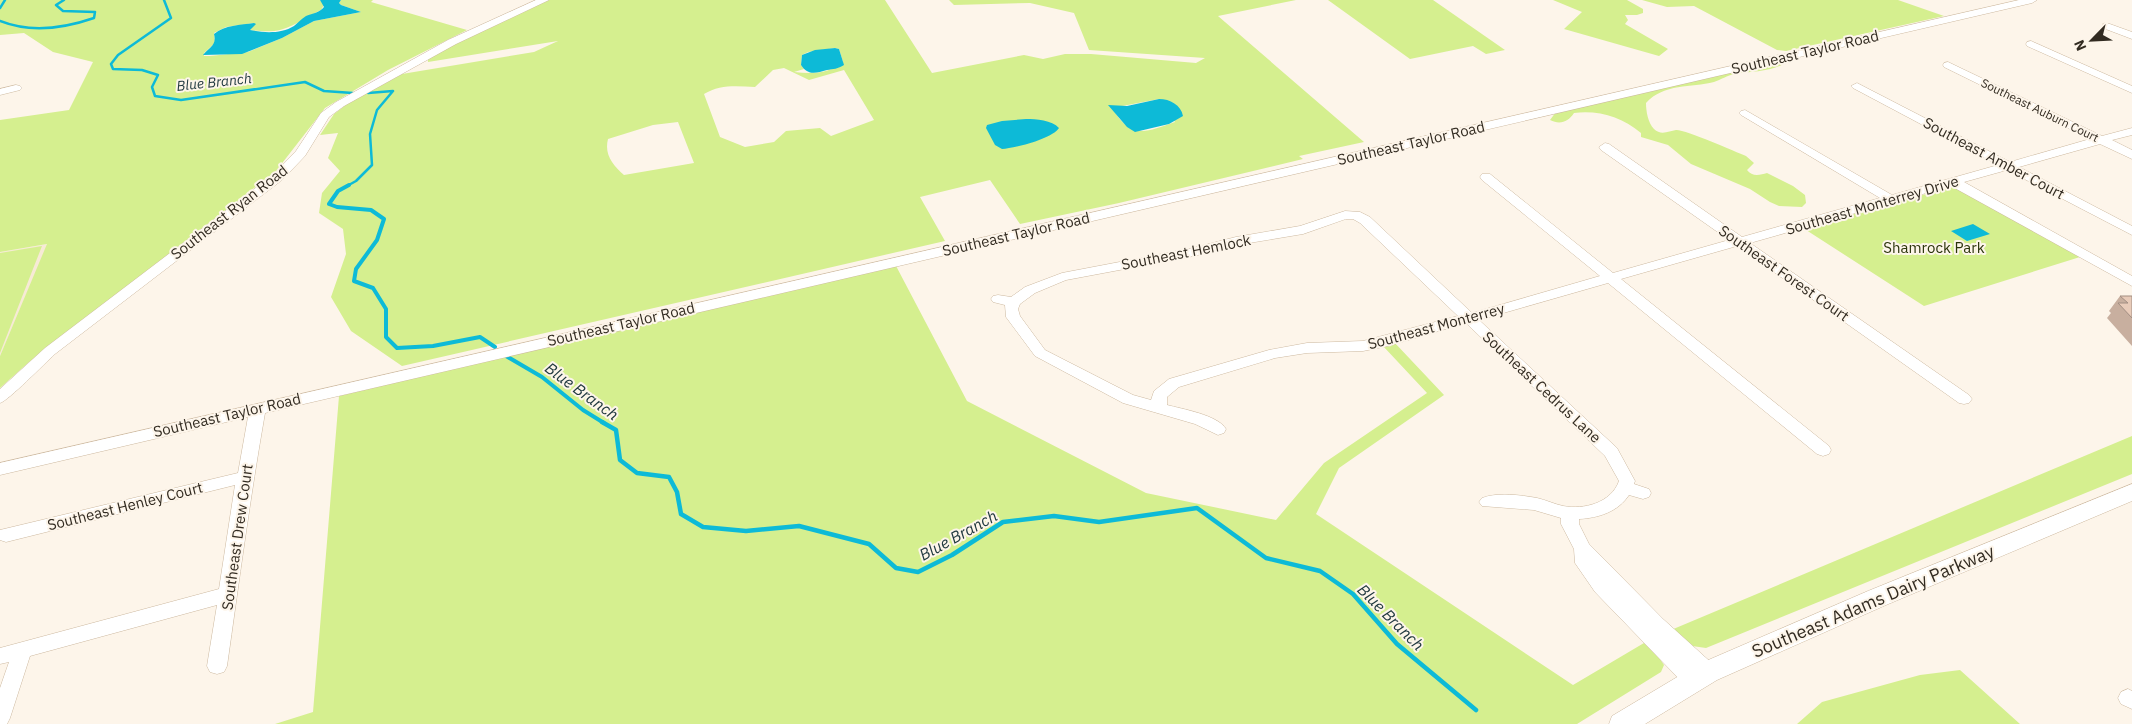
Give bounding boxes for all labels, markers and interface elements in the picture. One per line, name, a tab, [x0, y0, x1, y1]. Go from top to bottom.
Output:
north arrow	[2067, 15, 2117, 65]
street label: Southeast Taylor Road	[1729, 26, 1881, 78]
text: N	[2070, 37, 2090, 54]
water label: Blue Branch	[176, 69, 252, 95]
street label: Southeast Auburn Court	[1979, 75, 2101, 145]
street label: Southeast Amber Court	[1920, 113, 2068, 203]
street label: Southeast Taylor Road	[1335, 117, 1487, 169]
street label: Southeast Ryan Road	[167, 160, 291, 264]
street label: Southeast Monterrey Drive	[1783, 171, 1961, 239]
street label: Southeast Taylor Road	[940, 208, 1092, 260]
street label: Southeast Forest Court	[1715, 221, 1853, 325]
street label: Southeast Hemlock	[1120, 230, 1252, 274]
park label: Shamrock Park	[1883, 238, 1985, 257]
street label: Southeast Taylor Road	[545, 298, 697, 350]
street label: Southeast Monterrey	[1366, 298, 1507, 353]
street label: Southeast Cedrus Lane	[1479, 327, 1605, 447]
water label: Blue Branch	[541, 358, 623, 424]
street label: Southeast Taylor Road	[151, 389, 303, 441]
street label: Southeast Drew Court	[217, 463, 257, 611]
street label: Southeast Henley Court	[45, 478, 205, 534]
water label: Blue Branch	[915, 505, 1001, 565]
street label: Southeast Adams Dairy Parkway	[1748, 539, 1998, 663]
water label: Blue Branch	[1353, 579, 1429, 655]

